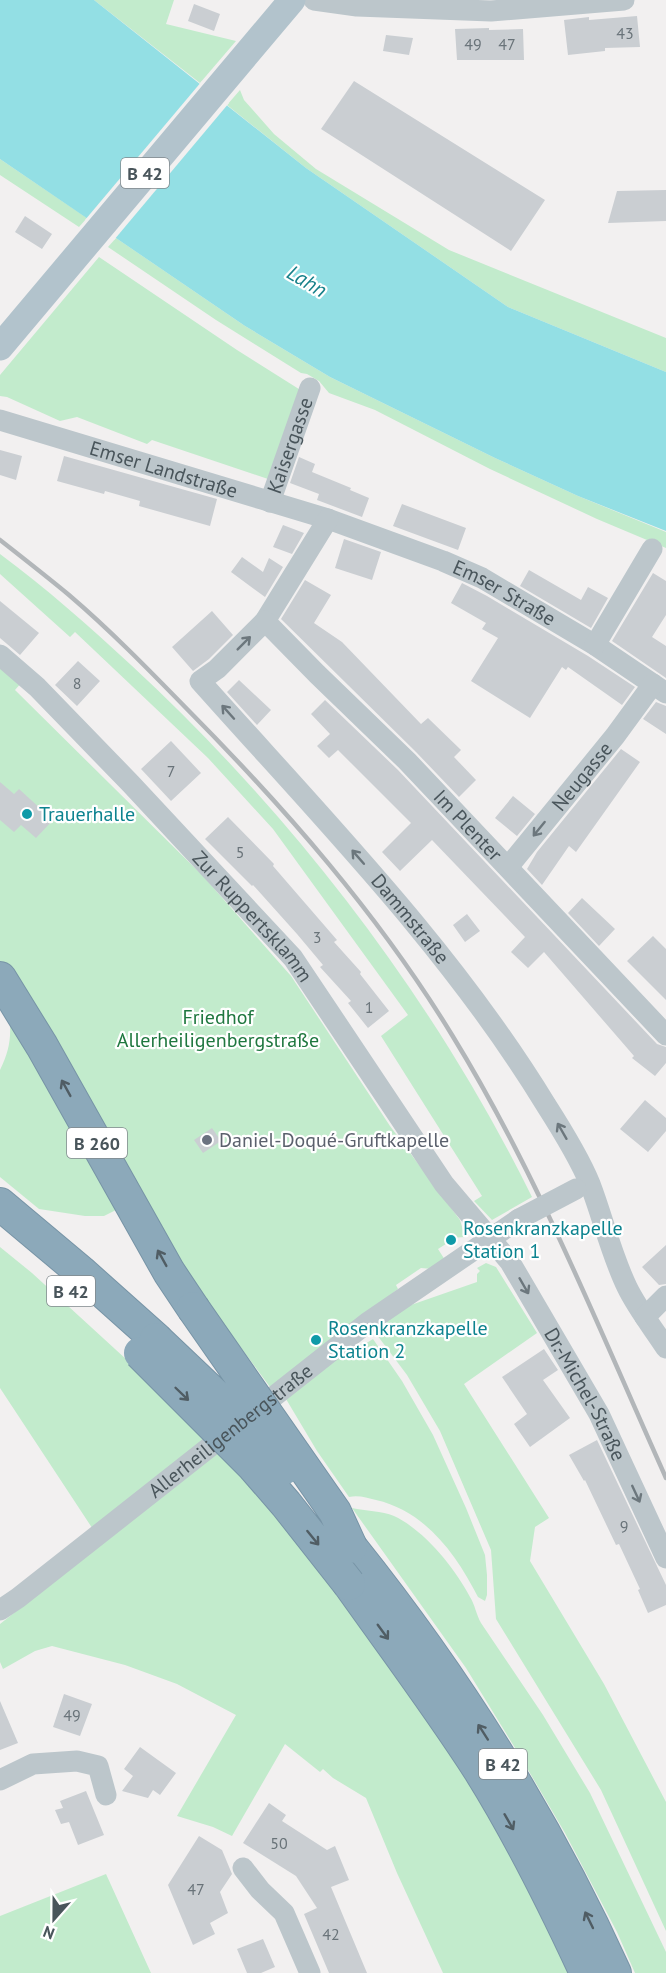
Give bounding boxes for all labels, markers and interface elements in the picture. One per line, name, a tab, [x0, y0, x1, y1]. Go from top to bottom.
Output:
house number: 43	[616, 23, 634, 43]
house number: 49	[464, 34, 482, 54]
house number: 47	[498, 34, 516, 54]
road number: B 42	[121, 158, 169, 188]
water label: Lahn	[282, 259, 332, 303]
street label: Kaisergasse	[261, 394, 319, 497]
street label: Emser Landstraße	[87, 435, 241, 504]
street label: Emser Straße	[449, 554, 560, 632]
one-way arrow	[237, 636, 251, 651]
house number: 8	[73, 673, 81, 693]
one-way arrow	[221, 705, 235, 720]
street label: Neugasse	[546, 736, 618, 816]
house number: 7	[167, 761, 175, 781]
street label: Im Plenter	[428, 784, 508, 867]
place label: Trauerhalle	[39, 801, 135, 827]
marker: Trauerhalle	[20, 807, 34, 821]
one-way arrow	[533, 821, 546, 837]
house number: 5	[236, 842, 244, 862]
street label: Zur Ruppertsklamm	[187, 845, 318, 987]
one-way arrow	[351, 850, 365, 865]
street label: Dammstraße	[365, 868, 455, 969]
house number: 3	[313, 927, 321, 947]
house number: 1	[365, 997, 373, 1017]
park label: Friedhof Allerheiligenbergstraße	[117, 1004, 319, 1053]
one-way arrow	[60, 1080, 71, 1098]
one-way arrow	[556, 1123, 568, 1140]
place label: Daniel-Doqué-Gruftkapelle	[219, 1127, 449, 1153]
road number: B 260	[67, 1128, 127, 1158]
marker: Daniel-Doqué-Gruftkapelle	[200, 1133, 214, 1147]
place label: Rosenkranzkapelle Station 1	[463, 1215, 623, 1264]
marker: Rosenkranzkapelle Station 1	[444, 1233, 458, 1247]
one-way arrow	[156, 1250, 168, 1267]
road number: B 42	[47, 1276, 95, 1306]
one-way arrow	[518, 1277, 530, 1294]
place label: Rosenkranzkapelle Station 2	[328, 1315, 488, 1364]
street label: Dr.-Michel-Straße	[538, 1323, 632, 1465]
marker: Rosenkranzkapelle Station 2	[309, 1333, 323, 1347]
street label: Allerheiligenbergstraße	[143, 1358, 318, 1504]
one-way arrow	[175, 1387, 190, 1401]
one-way arrow	[631, 1485, 643, 1503]
house number: 9	[620, 1516, 628, 1536]
one-way arrow	[307, 1530, 320, 1546]
one-way arrow	[377, 1623, 389, 1639]
house number: 49	[63, 1705, 81, 1725]
one-way arrow	[477, 1724, 489, 1741]
road number: B 42	[479, 1749, 527, 1779]
one-way arrow	[504, 1813, 515, 1831]
house number: 50	[270, 1833, 288, 1853]
house number: 47	[187, 1879, 205, 1899]
north arrow	[24, 1889, 84, 1949]
one-way arrow	[583, 1912, 595, 1930]
text: N	[40, 1922, 57, 1944]
house number: 42	[322, 1924, 340, 1944]

